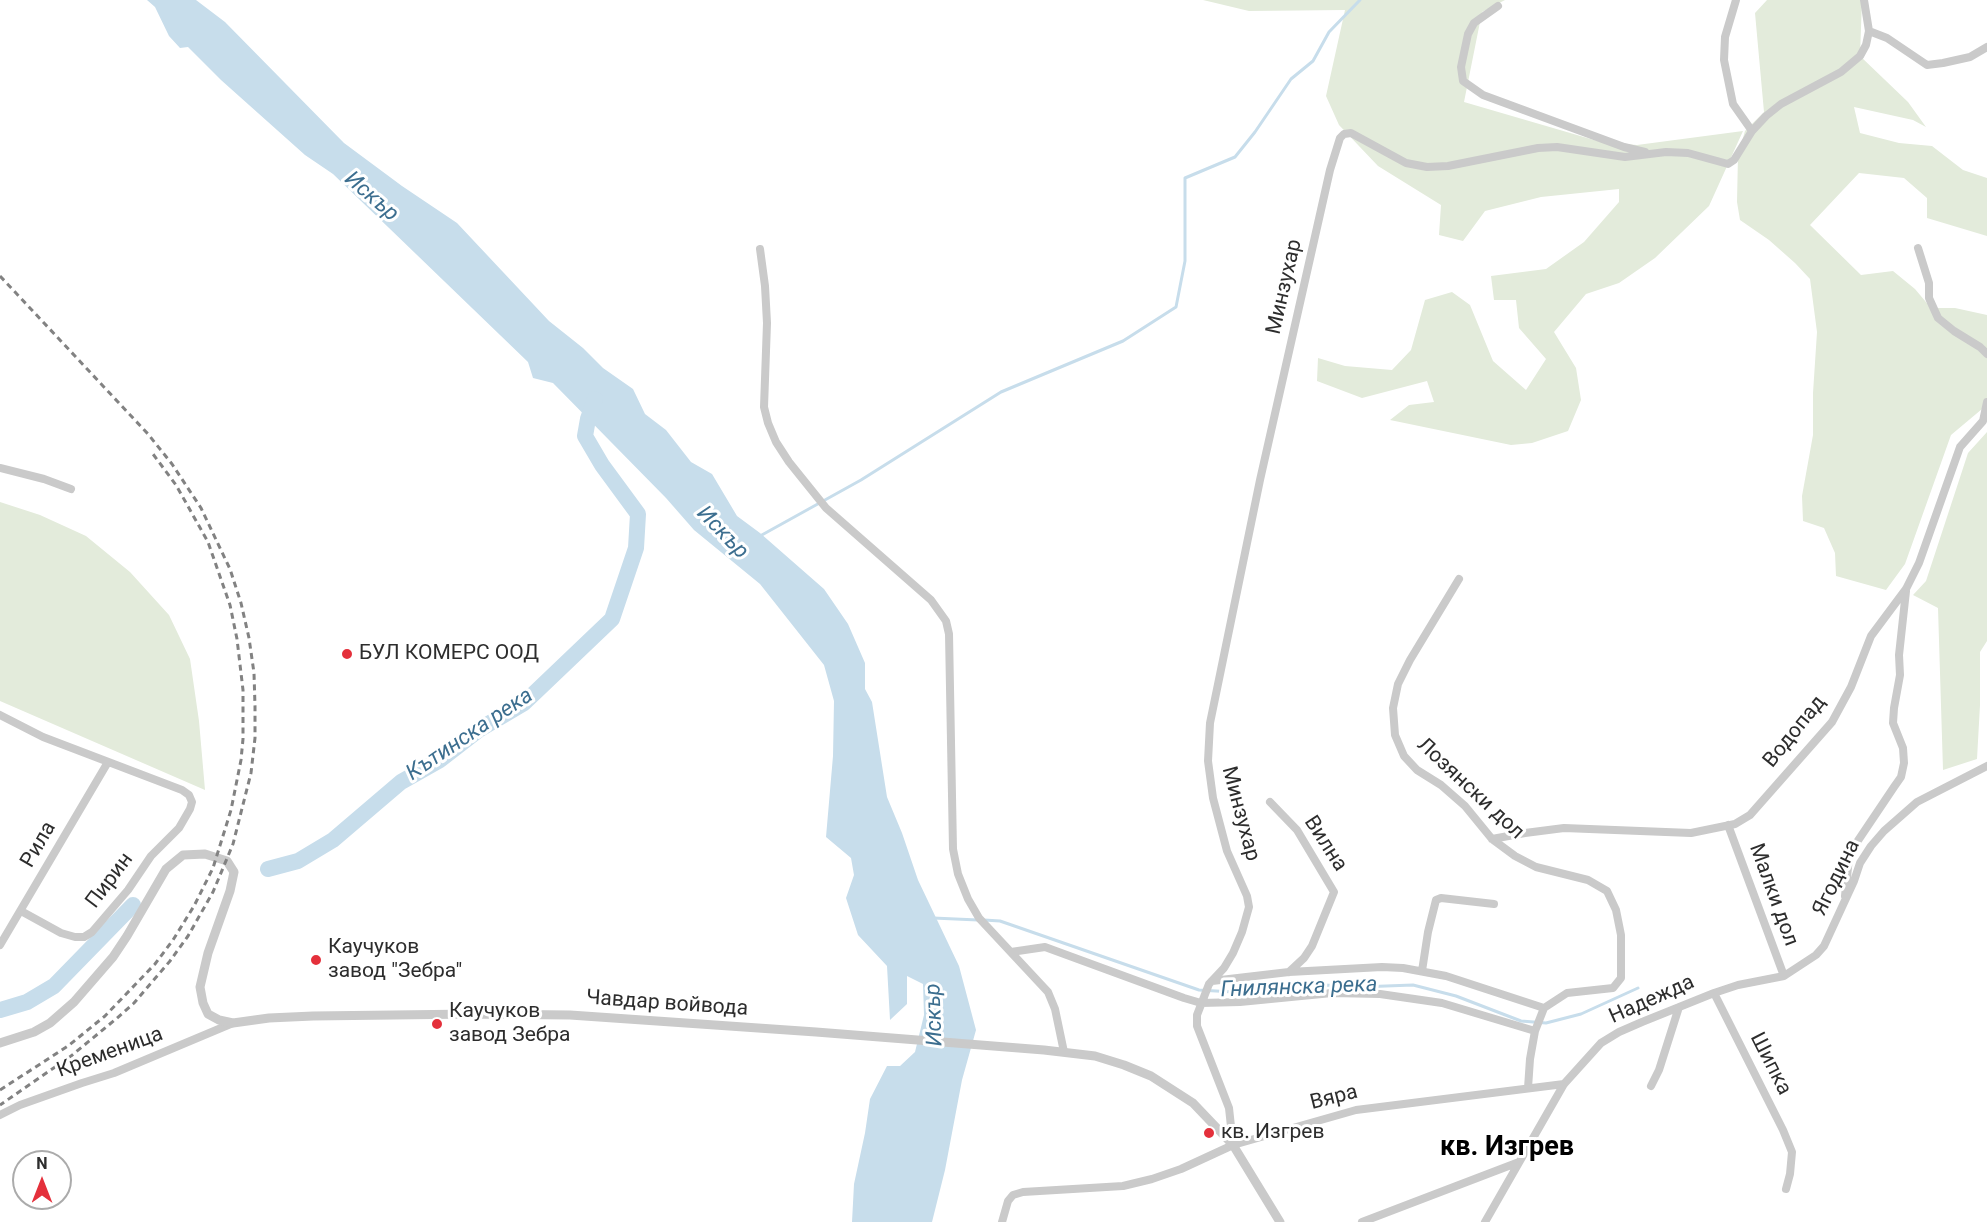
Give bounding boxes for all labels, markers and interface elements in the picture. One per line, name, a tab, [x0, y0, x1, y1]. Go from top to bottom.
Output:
water label: Искър	[339, 166, 403, 228]
street label: Минзухар	[1262, 237, 1308, 337]
water label: Искър	[691, 501, 753, 565]
place label: БУЛ КОМЕРС ООД	[359, 641, 539, 667]
marker: БУЛ КОМЕРС ООД	[340, 647, 354, 661]
water label: Кътинска река	[402, 683, 538, 787]
street label: Водопад	[1758, 691, 1832, 773]
street label: Лозянски дол	[1411, 733, 1529, 845]
street label: Минзухар	[1215, 764, 1265, 864]
street label: Вилна	[1298, 812, 1352, 876]
street label: Рила	[16, 818, 62, 872]
street label: Ягодина	[1808, 836, 1866, 920]
street label: Малки дол	[1743, 840, 1803, 950]
street label: Пирин	[81, 848, 139, 914]
place label: Каучуков завод "Зебра"	[328, 935, 462, 985]
marker: Каучуков завод "Зебра"	[309, 953, 323, 967]
street label: Надежда	[1606, 970, 1698, 1030]
water label: Гнилянска река	[1220, 972, 1378, 1004]
water label: Искър	[921, 983, 949, 1047]
street label: Чавдар войвода	[585, 986, 749, 1022]
place label: Каучуков завод Зебра	[449, 999, 570, 1049]
marker: Каучуков завод Зебра	[430, 1017, 444, 1031]
street label: Кременица	[54, 1022, 166, 1084]
street label: Шипка	[1744, 1029, 1796, 1099]
street label: Вяра	[1308, 1080, 1360, 1116]
place label: кв. Изгрев	[1221, 1120, 1325, 1146]
marker: кв. Изгрев	[1202, 1126, 1216, 1140]
district label: кв. Изгрев	[1440, 1132, 1574, 1164]
north arrow	[12, 1150, 72, 1210]
text: N	[36, 1154, 48, 1173]

